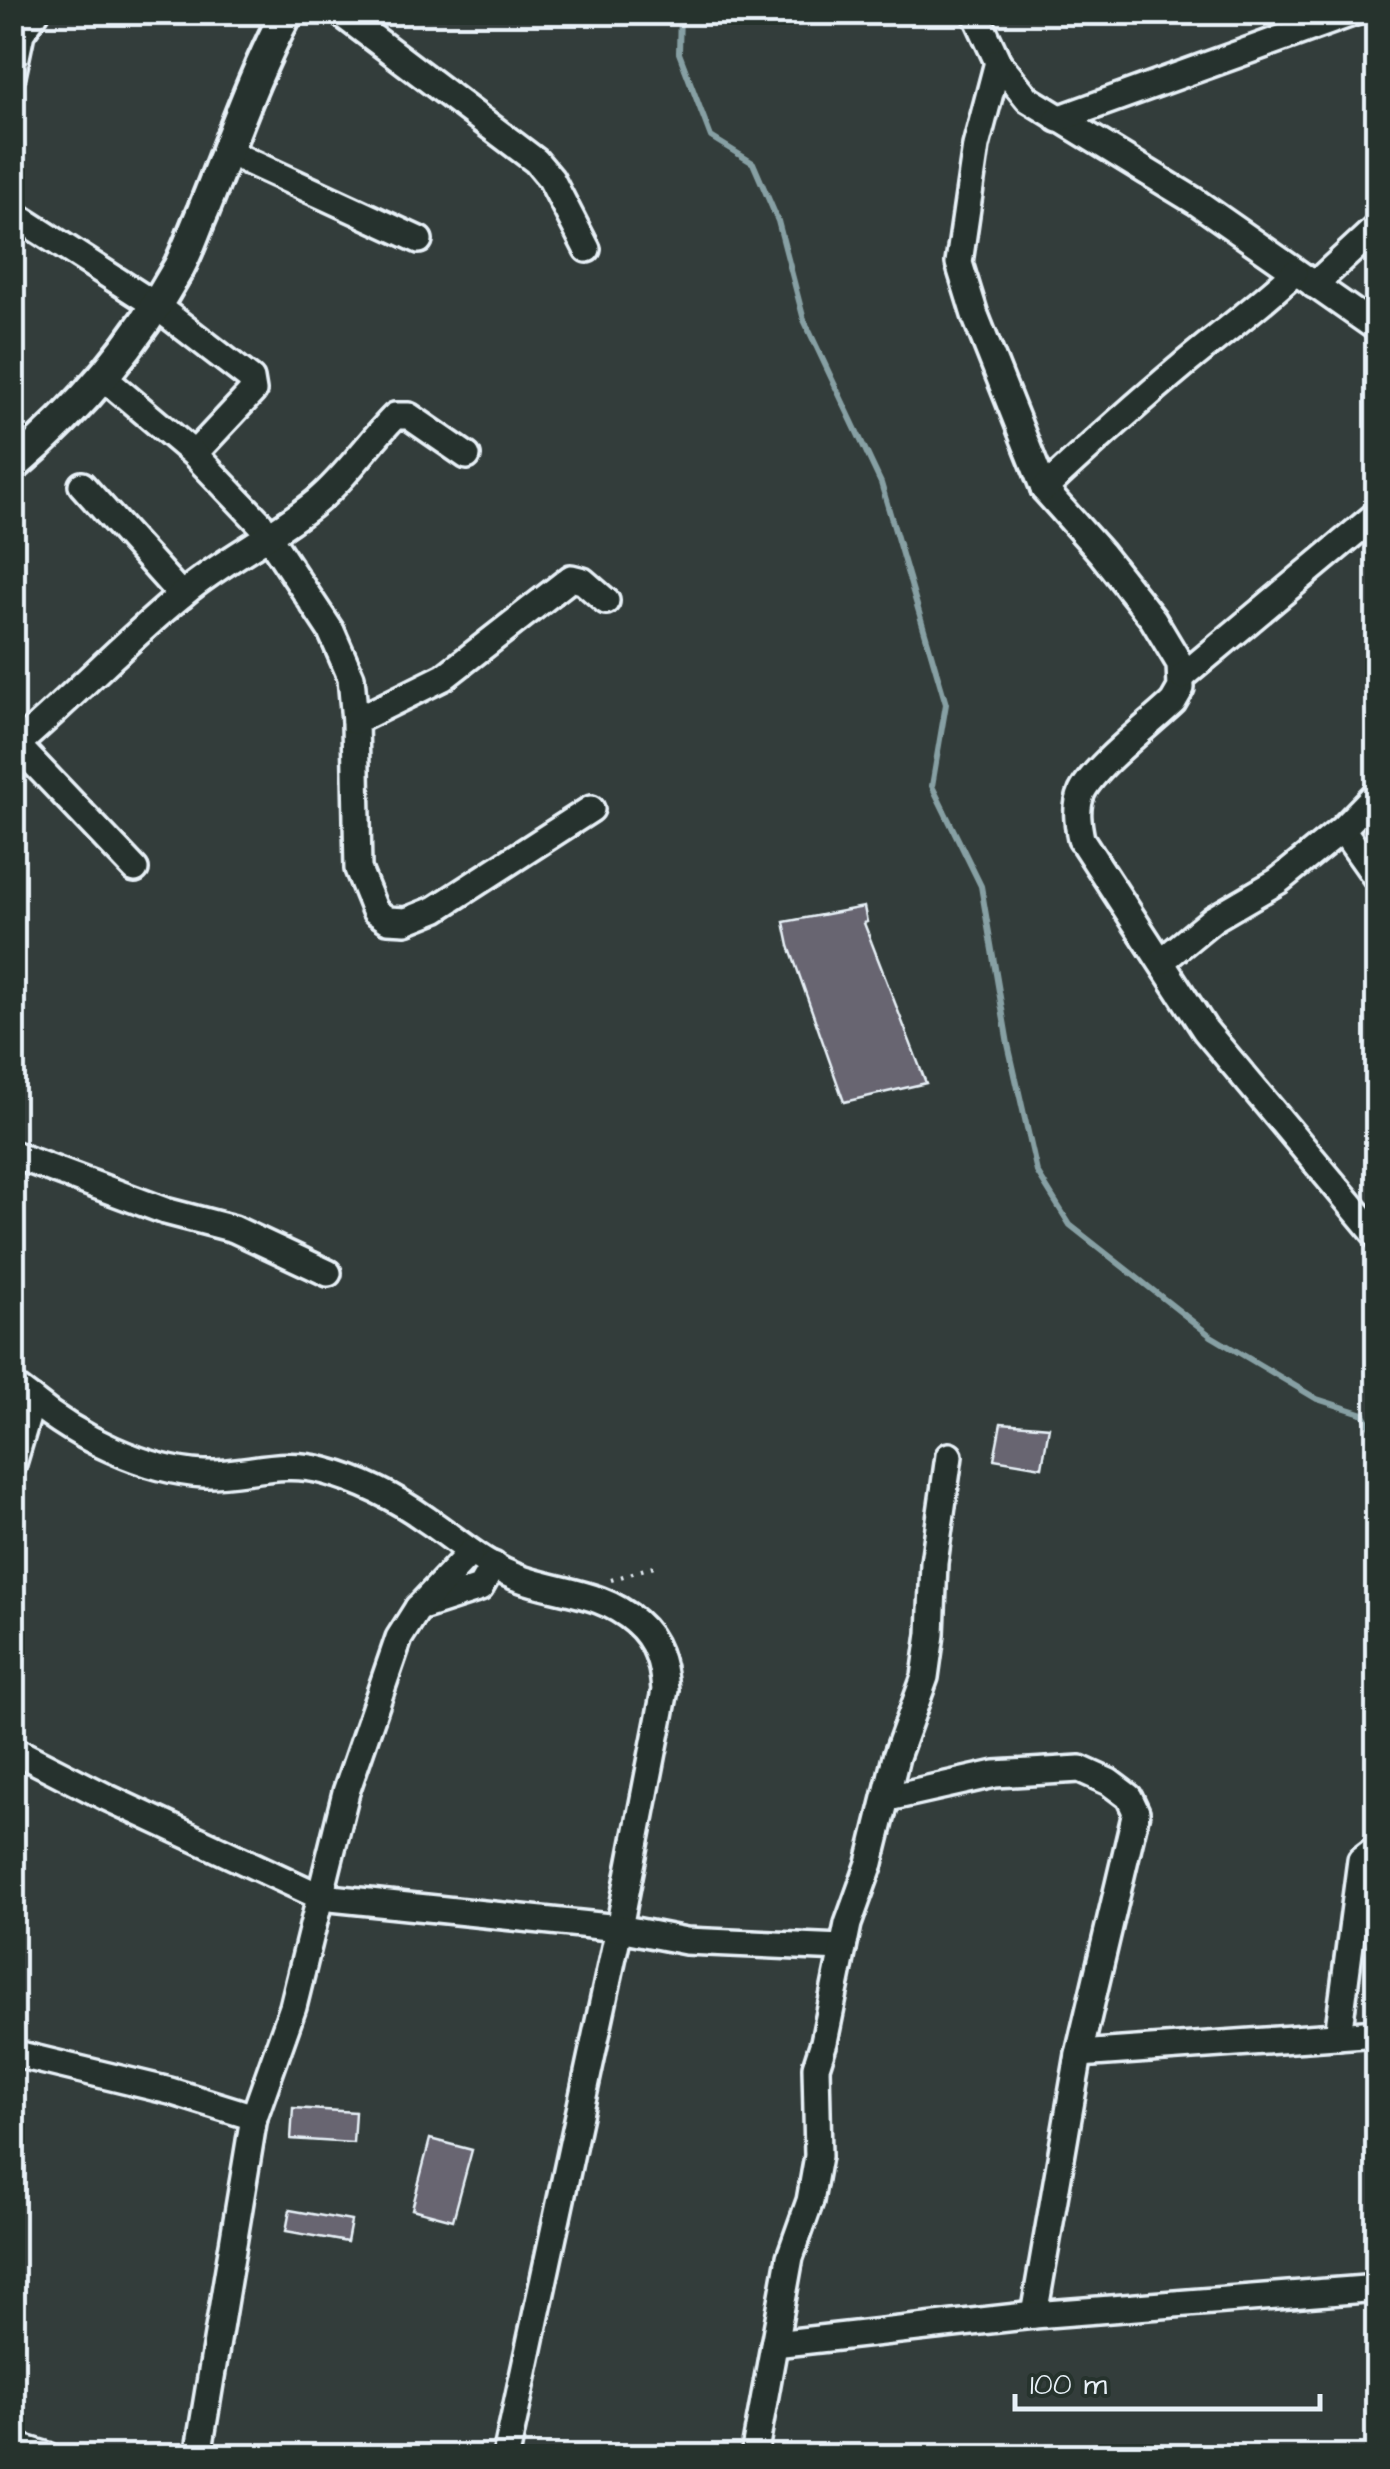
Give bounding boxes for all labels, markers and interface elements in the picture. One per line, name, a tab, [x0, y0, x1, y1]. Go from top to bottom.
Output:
scale bar	[1015, 2349, 1320, 2411]
text: 100 m	[1030, 2364, 1108, 2406]

